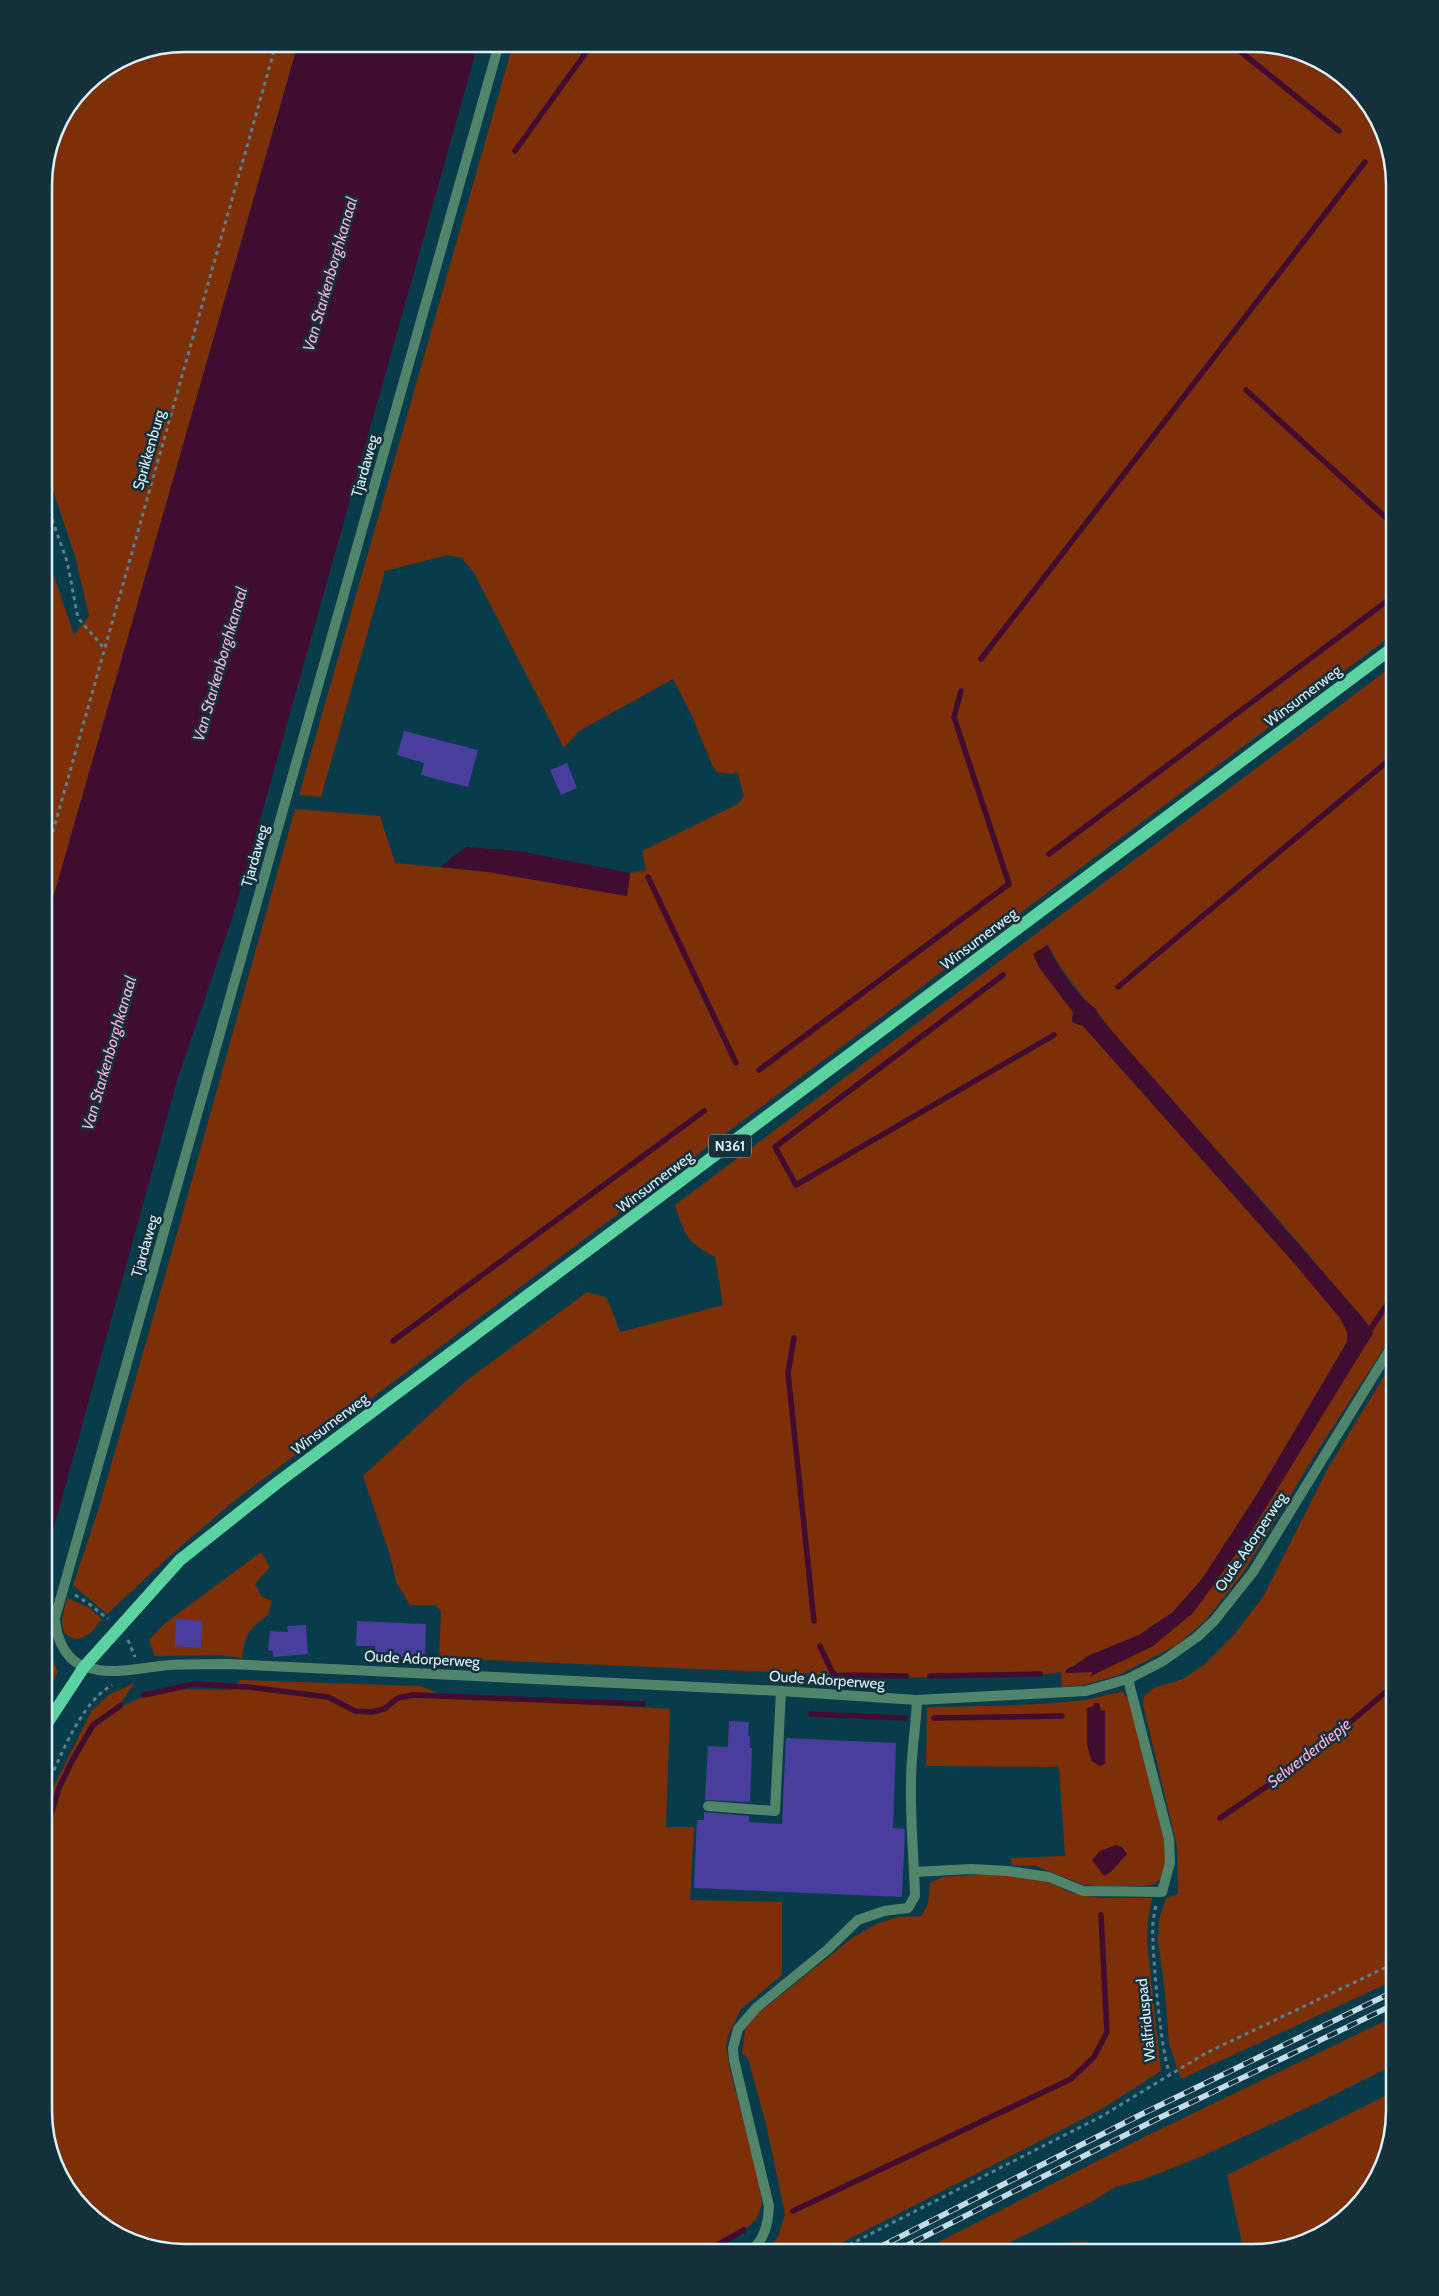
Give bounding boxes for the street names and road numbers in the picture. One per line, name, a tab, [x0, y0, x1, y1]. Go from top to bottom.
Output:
street label: Sprikkenburg	[129, 407, 169, 492]
street label: Tjardaweg	[348, 432, 383, 499]
street label: Winsumerweg	[1261, 661, 1345, 731]
street label: Tjardaweg	[238, 822, 273, 889]
street label: Winsumerweg	[937, 904, 1021, 974]
road number: N361	[709, 1134, 751, 1158]
street label: Winsumerweg	[613, 1147, 697, 1217]
street label: Tjardaweg	[128, 1212, 163, 1279]
street label: Winsumerweg	[288, 1389, 372, 1459]
street label: Oude Adorperweg	[1211, 1489, 1291, 1595]
street label: Oude Adorperweg	[364, 1647, 481, 1671]
street label: Oude Adorperweg	[769, 1667, 886, 1693]
street label: Walfriduspad	[1133, 1978, 1159, 2062]

